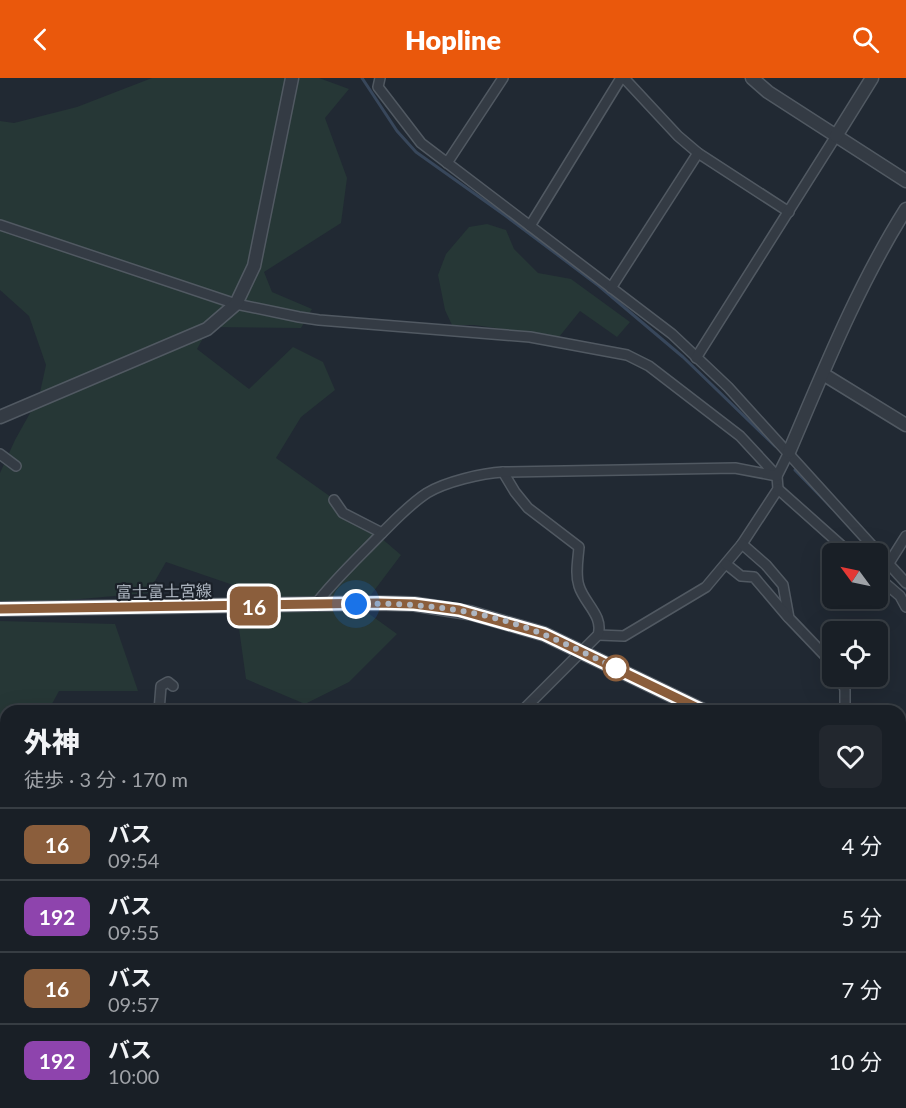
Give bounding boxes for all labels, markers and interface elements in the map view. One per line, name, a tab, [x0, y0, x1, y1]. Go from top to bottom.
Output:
icon: back	[24, 23, 57, 56]
text: Hopline	[405, 23, 501, 56]
icon: search	[849, 23, 882, 56]
north arrow	[822, 543, 888, 609]
map controls	[822, 543, 888, 687]
street label: 富士富士宮線	[116, 580, 212, 601]
line badge: 16	[227, 586, 281, 626]
your location	[341, 589, 371, 619]
text: 16	[242, 594, 266, 619]
button: locate	[822, 621, 888, 687]
unlabelled marker	[603, 655, 629, 681]
text: 外神	[24, 724, 80, 758]
button: heart	[819, 725, 882, 788]
text: 徒歩 · 3 分 · 170 m	[24, 767, 188, 791]
text: バス	[108, 820, 152, 847]
text: 16	[45, 832, 69, 857]
text: 4 分	[842, 832, 882, 859]
text: 09:54	[108, 848, 159, 872]
text: バス	[108, 892, 152, 919]
text: 192	[39, 904, 75, 929]
text: 5 分	[842, 904, 882, 931]
text: 09:55	[108, 920, 159, 944]
text: バス	[108, 964, 152, 991]
text: 16	[45, 976, 69, 1001]
text: 7 分	[842, 976, 882, 1003]
text: 09:57	[108, 992, 159, 1016]
text: バス	[108, 1036, 152, 1063]
text: 192	[39, 1048, 75, 1073]
text: 10 分	[829, 1048, 882, 1075]
text: 10:00	[108, 1064, 159, 1088]

